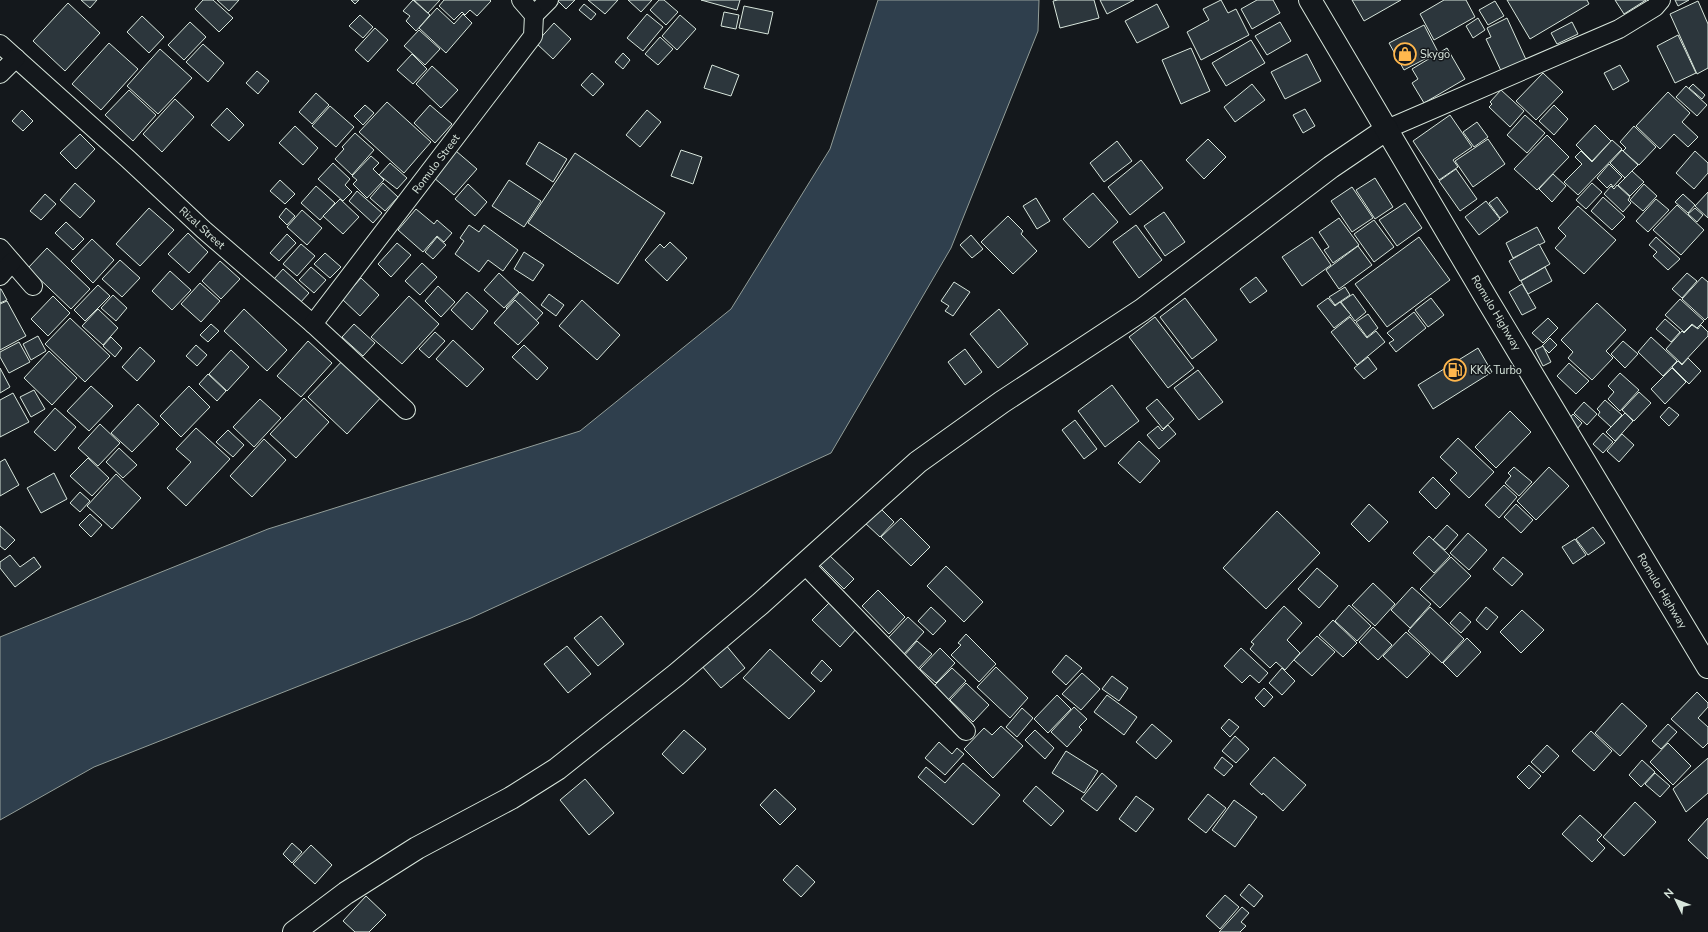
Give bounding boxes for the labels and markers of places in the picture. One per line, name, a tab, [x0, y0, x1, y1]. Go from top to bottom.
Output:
shop icon: Skygo	[1392, 41, 1418, 67]
place label: Skygo	[1420, 47, 1450, 62]
fuel station icon: KKK Turbo	[1442, 357, 1468, 383]
place label: KKK Turbo	[1470, 363, 1522, 378]

